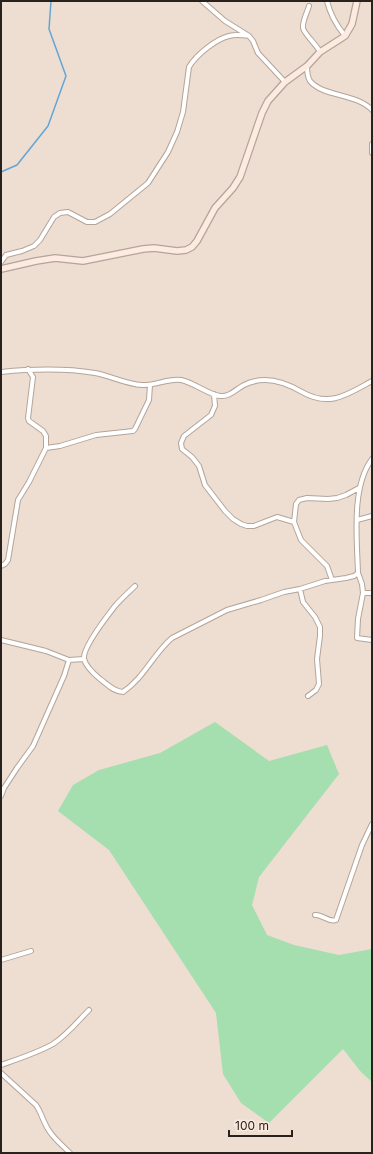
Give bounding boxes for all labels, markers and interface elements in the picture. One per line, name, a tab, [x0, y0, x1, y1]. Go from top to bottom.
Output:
scale bar	[229, 1112, 292, 1138]
text: 100 m	[235, 1118, 269, 1133]

